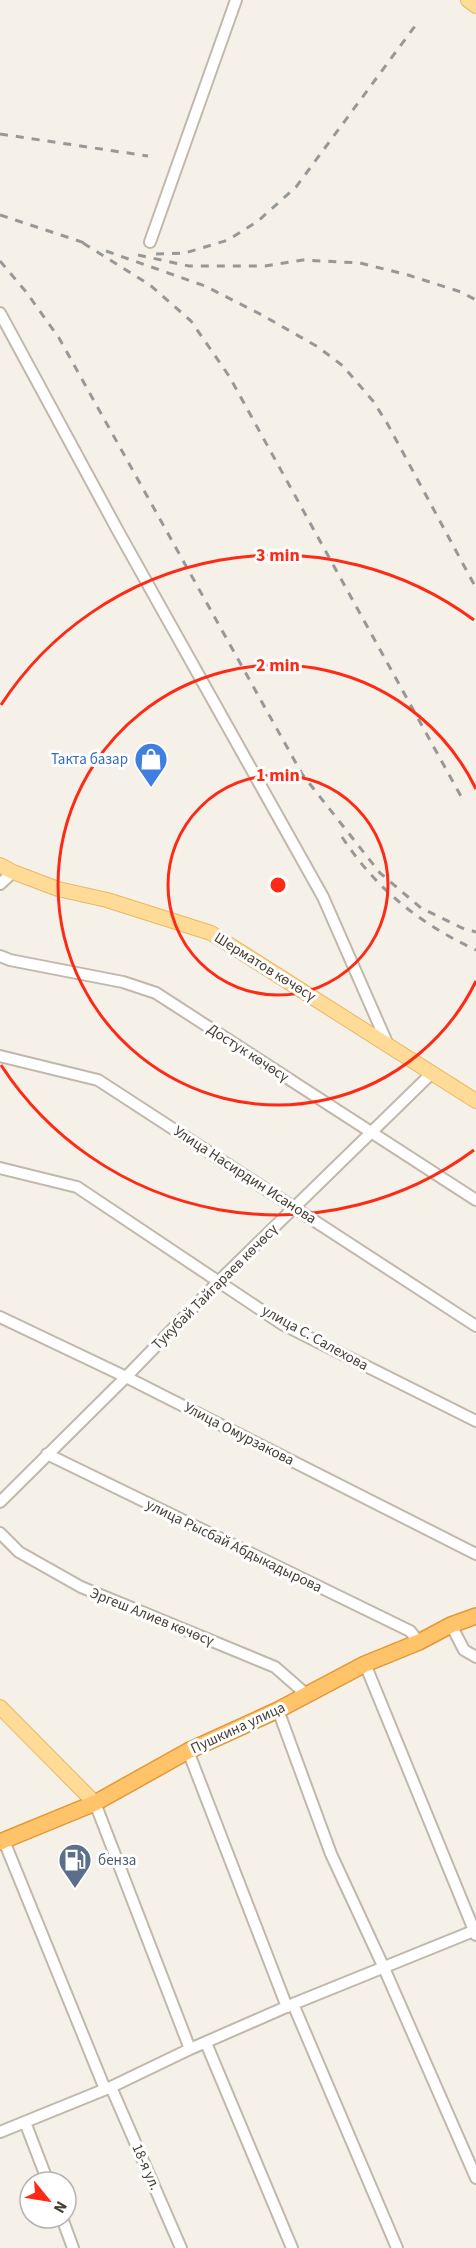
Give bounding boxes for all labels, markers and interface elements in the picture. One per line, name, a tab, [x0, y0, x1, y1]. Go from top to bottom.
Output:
text: 3 min	[256, 543, 300, 568]
text: 2 min	[256, 653, 300, 678]
shop icon: Такта базар	[133, 741, 169, 788]
place label: Такта базар	[51, 749, 128, 770]
text: 1 min	[256, 763, 300, 788]
centre of rings	[268, 875, 288, 895]
street label: Шерматов көчөсү	[210, 927, 320, 1007]
street label: Достук көчөсү	[203, 1019, 293, 1087]
street label: Улица Насирдин Исанова	[169, 1121, 321, 1229]
street label: Тукубай Тайгараев көчөсү	[147, 1219, 283, 1355]
street label: улица С. Салехова	[258, 1300, 372, 1376]
street label: Улица Омурзакова	[180, 1397, 298, 1471]
street label: улица Рысбай Абдыкадырова	[142, 1494, 326, 1598]
street label: Эргеш Алиев көчөсү	[87, 1583, 217, 1651]
street label: Пушкина улица	[187, 1697, 289, 1759]
fuel station icon: бенза	[57, 1842, 93, 1889]
place label: бенза	[98, 1850, 136, 1871]
street label: 18-я ул.	[126, 2140, 166, 2194]
north arrow	[18, 2170, 78, 2230]
text: N	[48, 2197, 72, 2217]

